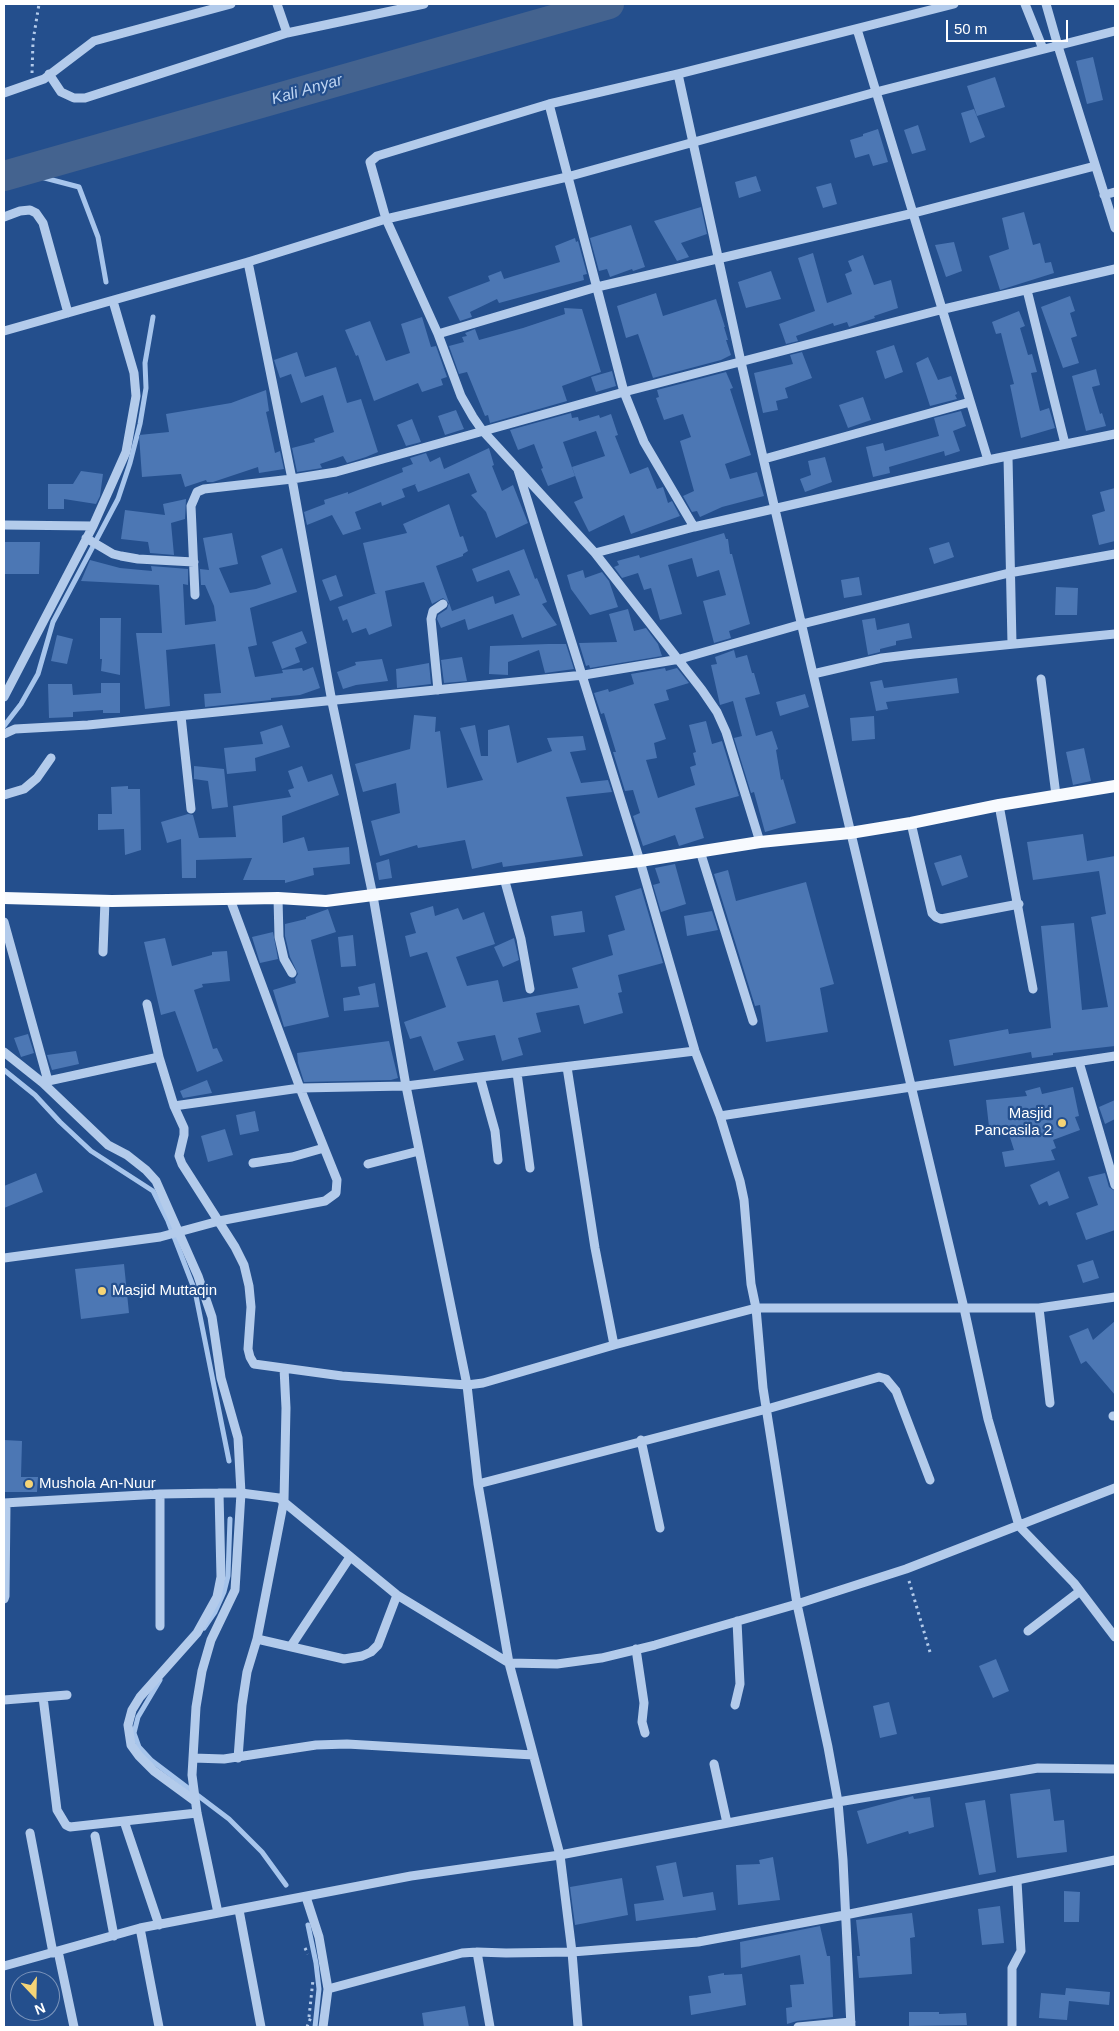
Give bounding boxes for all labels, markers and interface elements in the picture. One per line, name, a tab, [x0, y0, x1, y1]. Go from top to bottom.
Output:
scale bar	[949, 10, 1072, 42]
text: 50 m	[954, 20, 987, 37]
water label: Kali Anyar	[269, 71, 345, 109]
place label: Masjid Pancasila 2	[974, 1105, 1052, 1140]
marker: Masjid Pancasila 2	[1056, 1117, 1068, 1129]
place label: Masjid Muttaqin	[112, 1282, 217, 1300]
marker: Masjid Muttaqin	[96, 1285, 108, 1297]
place label: Mushola An-Nuur	[39, 1475, 156, 1493]
marker: Mushola An-Nuur	[23, 1478, 35, 1490]
north arrow	[10, 1971, 60, 2021]
text: N	[32, 2000, 48, 2018]

